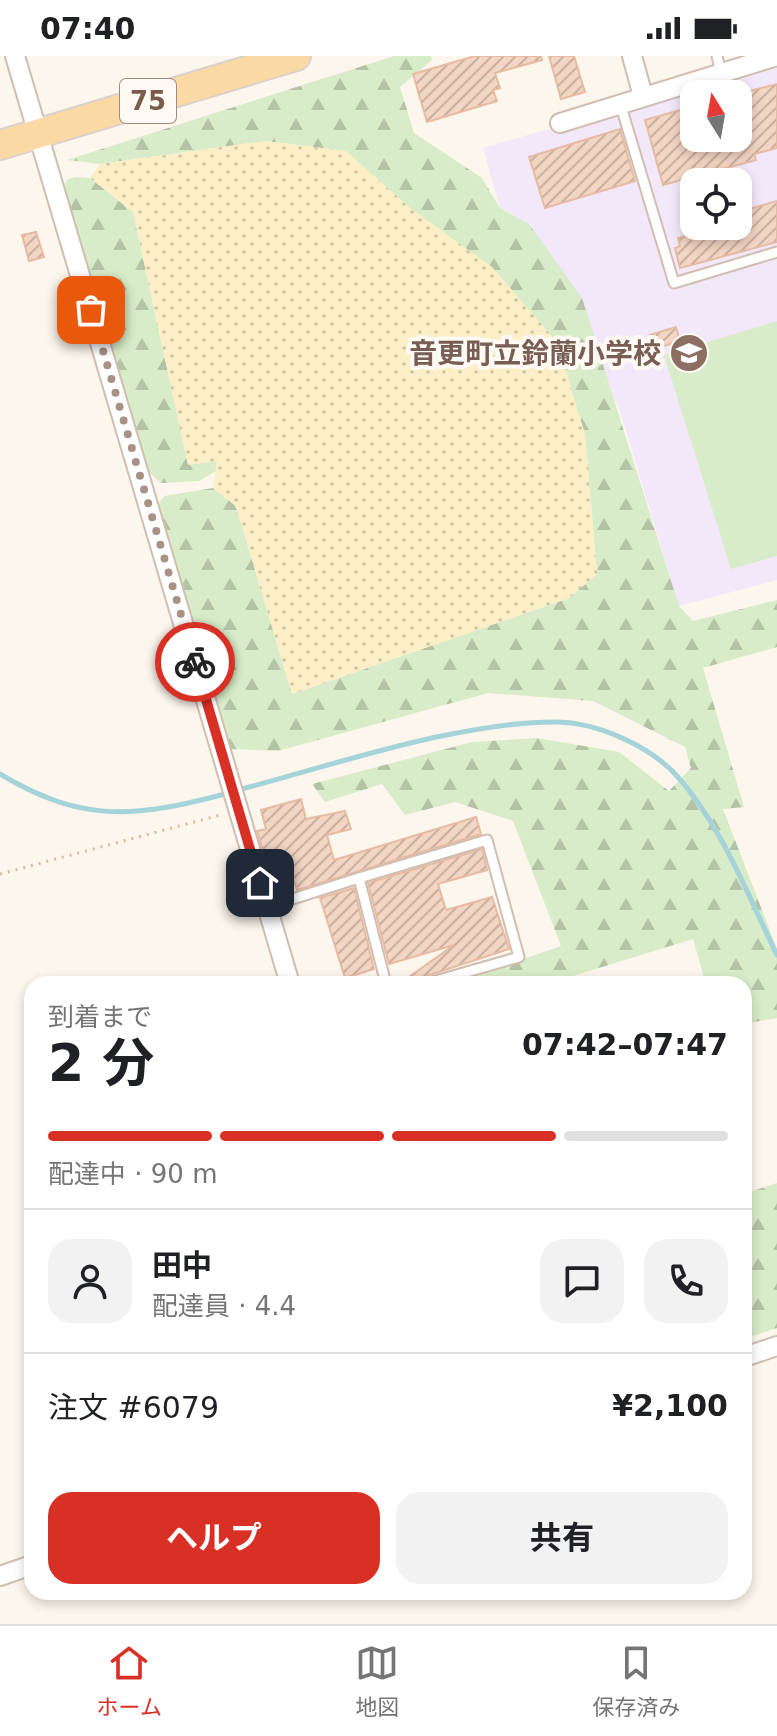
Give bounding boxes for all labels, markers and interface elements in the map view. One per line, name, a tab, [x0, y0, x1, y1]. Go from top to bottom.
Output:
text: 07:40	[40, 11, 136, 46]
road number: 75	[120, 79, 176, 123]
north arrow	[680, 80, 752, 152]
map controls	[680, 80, 752, 240]
button: locate	[680, 168, 752, 240]
pin	[57, 276, 125, 344]
icon: bag	[69, 288, 113, 332]
school or university icon: 音更町立鈴蘭小学校	[668, 332, 710, 374]
place label: 音更町立鈴蘭小学校	[409, 337, 661, 370]
courier	[155, 622, 235, 702]
icon: bike	[173, 640, 217, 684]
pin	[226, 849, 294, 917]
icon: home	[238, 861, 282, 905]
text: 到着まで	[48, 1002, 152, 1032]
text: 07:42–07:47	[522, 1027, 728, 1062]
text: 2 分	[48, 1033, 154, 1093]
text: 配達中 · 90 m	[48, 1159, 217, 1189]
button: person	[48, 1239, 132, 1323]
button: chat	[540, 1239, 624, 1323]
button: phone	[644, 1239, 728, 1323]
text: 田中	[152, 1248, 212, 1283]
text: 配達員 · 4.4	[152, 1291, 296, 1321]
text: ¥2,100	[612, 1388, 728, 1423]
text: 注文 #6079	[48, 1390, 219, 1425]
button: ヘルプ	[48, 1492, 380, 1584]
button: 共有	[396, 1492, 728, 1584]
tab: ホーム	[97, 1641, 162, 1721]
tab: 地図	[355, 1641, 399, 1721]
tab: 保存済み	[592, 1641, 680, 1721]

